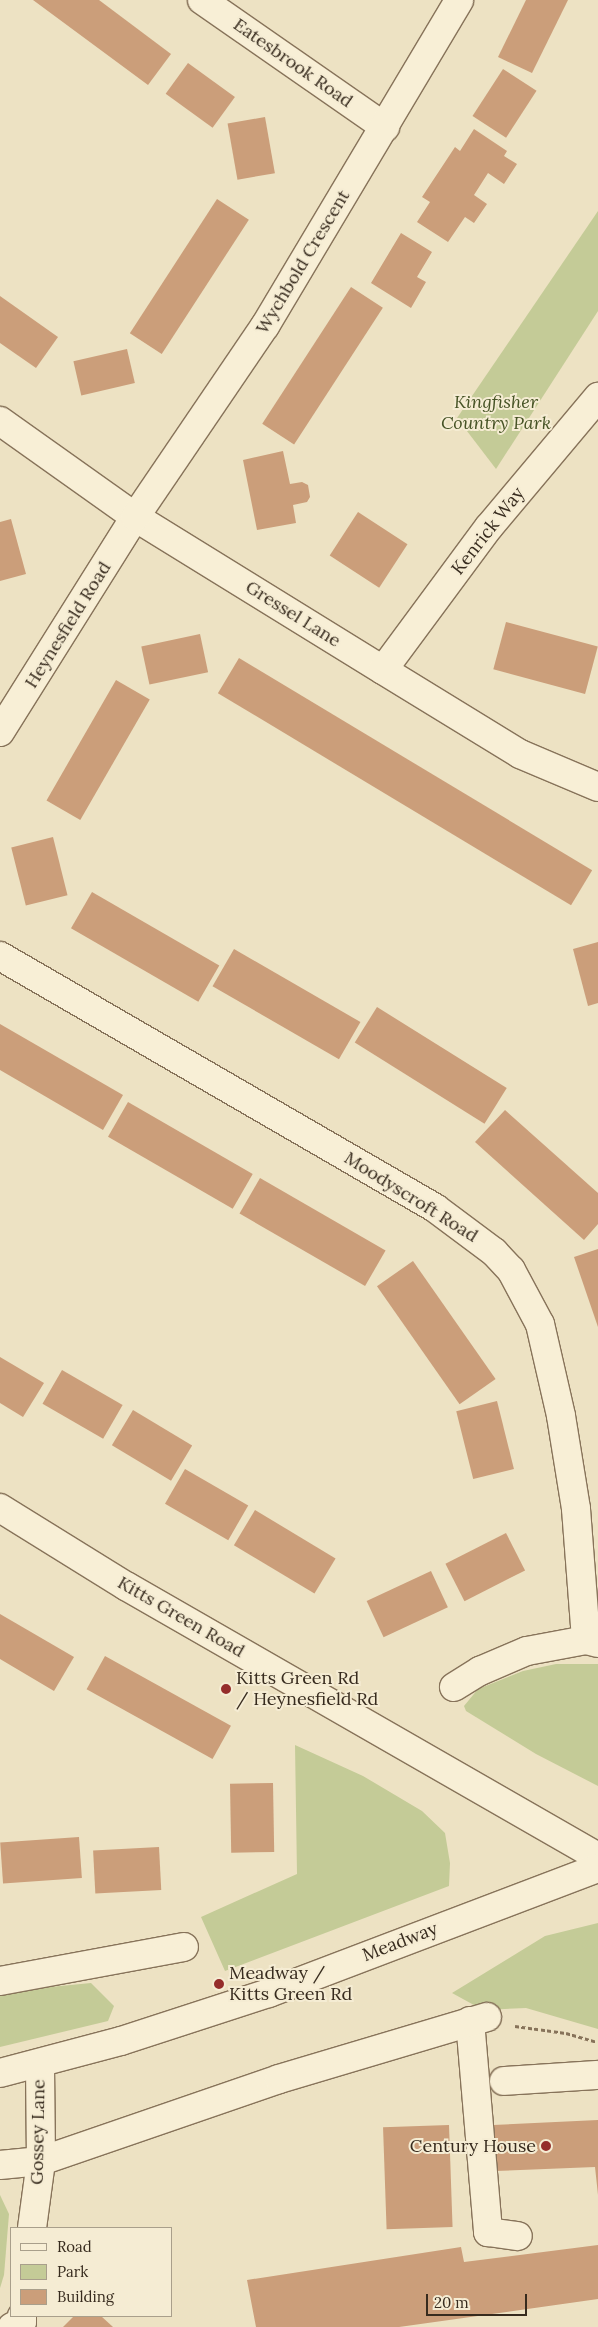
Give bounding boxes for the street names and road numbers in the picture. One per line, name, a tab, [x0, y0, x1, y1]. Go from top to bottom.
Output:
street label: Eatesbrook Road	[229, 14, 357, 112]
street label: Wychbold Crescent	[252, 186, 354, 338]
street label: Kenrick Way	[447, 483, 529, 579]
street label: Heynesfield Road	[20, 558, 116, 692]
street label: Gressel Lane	[242, 576, 344, 652]
street label: Moodyscroft Road	[340, 1147, 482, 1247]
street label: Kitts Green Road	[114, 1572, 248, 1662]
street label: Meadway	[359, 1918, 441, 1966]
street label: Gossey Lane	[26, 2079, 50, 2185]

